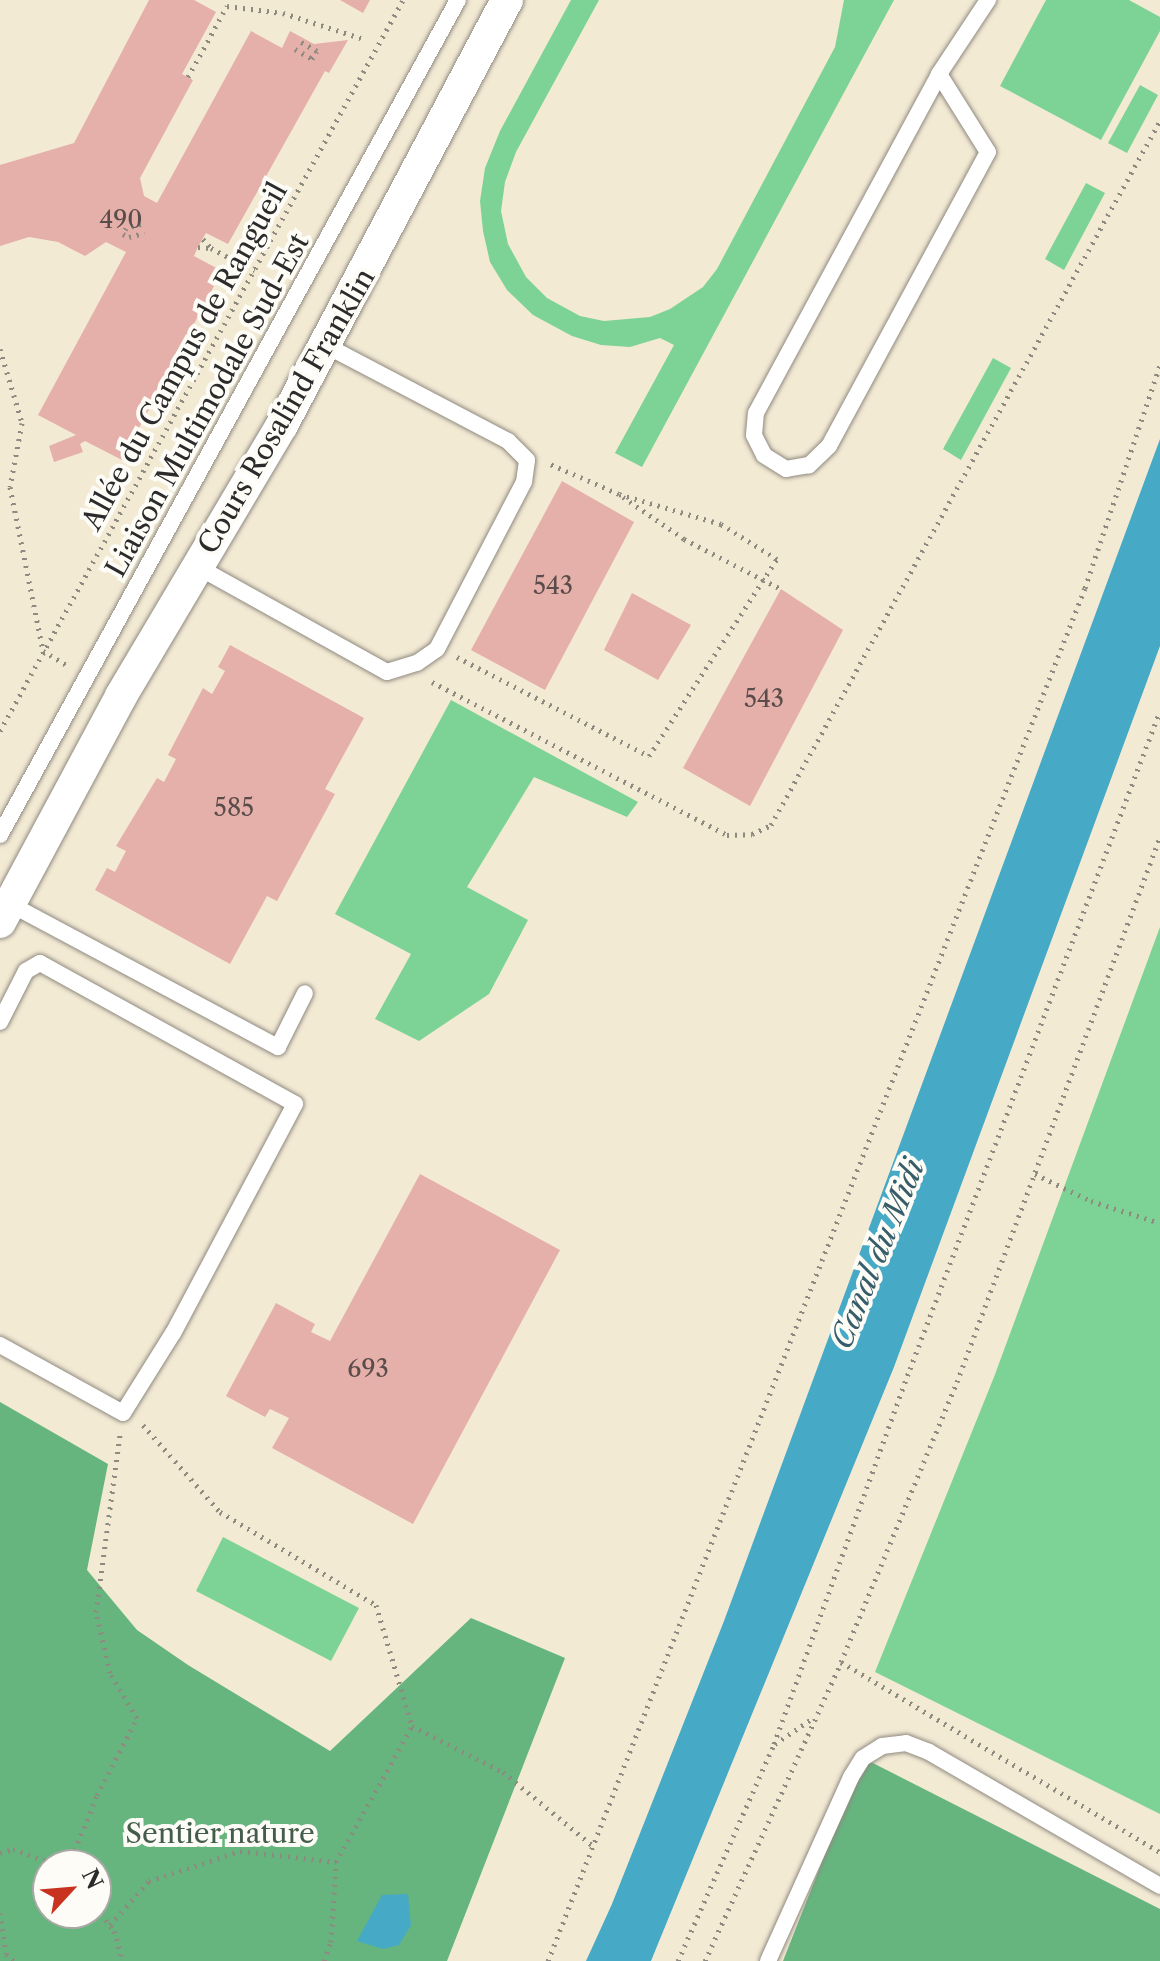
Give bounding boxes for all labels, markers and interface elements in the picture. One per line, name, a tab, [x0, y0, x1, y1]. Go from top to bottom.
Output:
street label: Allée du Campus de Rangueil	[74, 176, 294, 536]
house number: 490	[99, 206, 143, 234]
street label: Liaison Multimodale Sud-Est	[98, 227, 316, 583]
street label: Cours Rosalind Franklin	[191, 263, 381, 559]
house number: 543	[533, 572, 573, 600]
house number: 543	[744, 685, 784, 713]
house number: 585	[214, 794, 254, 822]
water label: Canal du Midi	[824, 1154, 932, 1354]
house number: 693	[347, 1355, 389, 1383]
park label: Sentier nature	[125, 1816, 315, 1850]
north arrow	[32, 1849, 112, 1929]
text: N	[76, 1865, 109, 1894]

